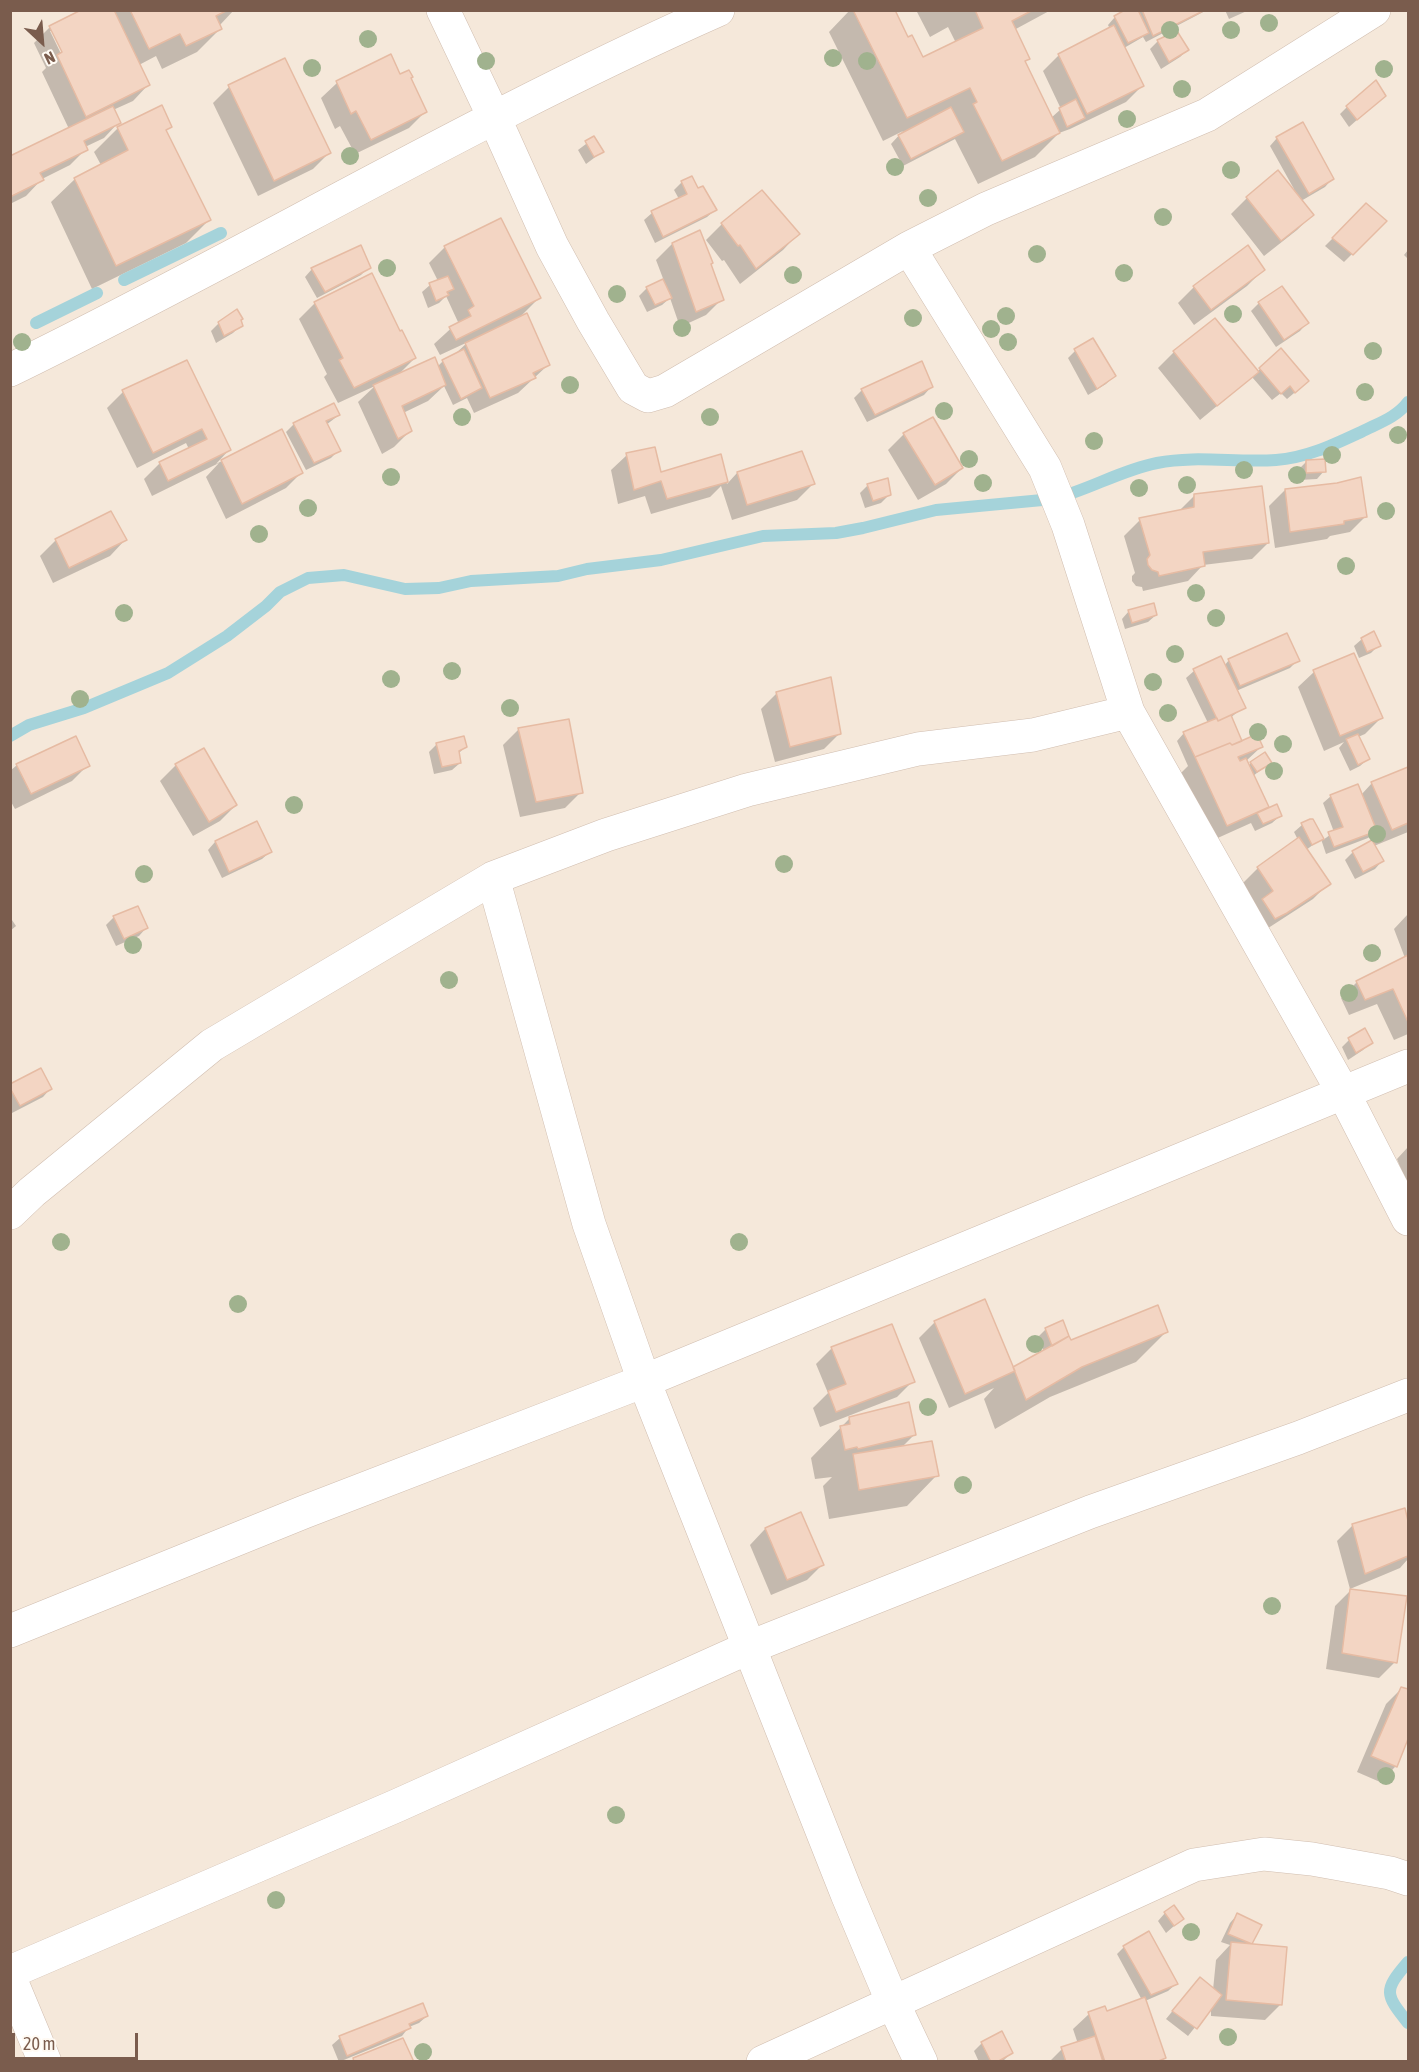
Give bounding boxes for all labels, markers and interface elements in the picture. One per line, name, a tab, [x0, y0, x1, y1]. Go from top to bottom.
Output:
north arrow	[12, 12, 72, 72]
text: N	[42, 48, 58, 68]
scale bar	[15, 2021, 141, 2059]
text: 20 m	[23, 2033, 55, 2054]

